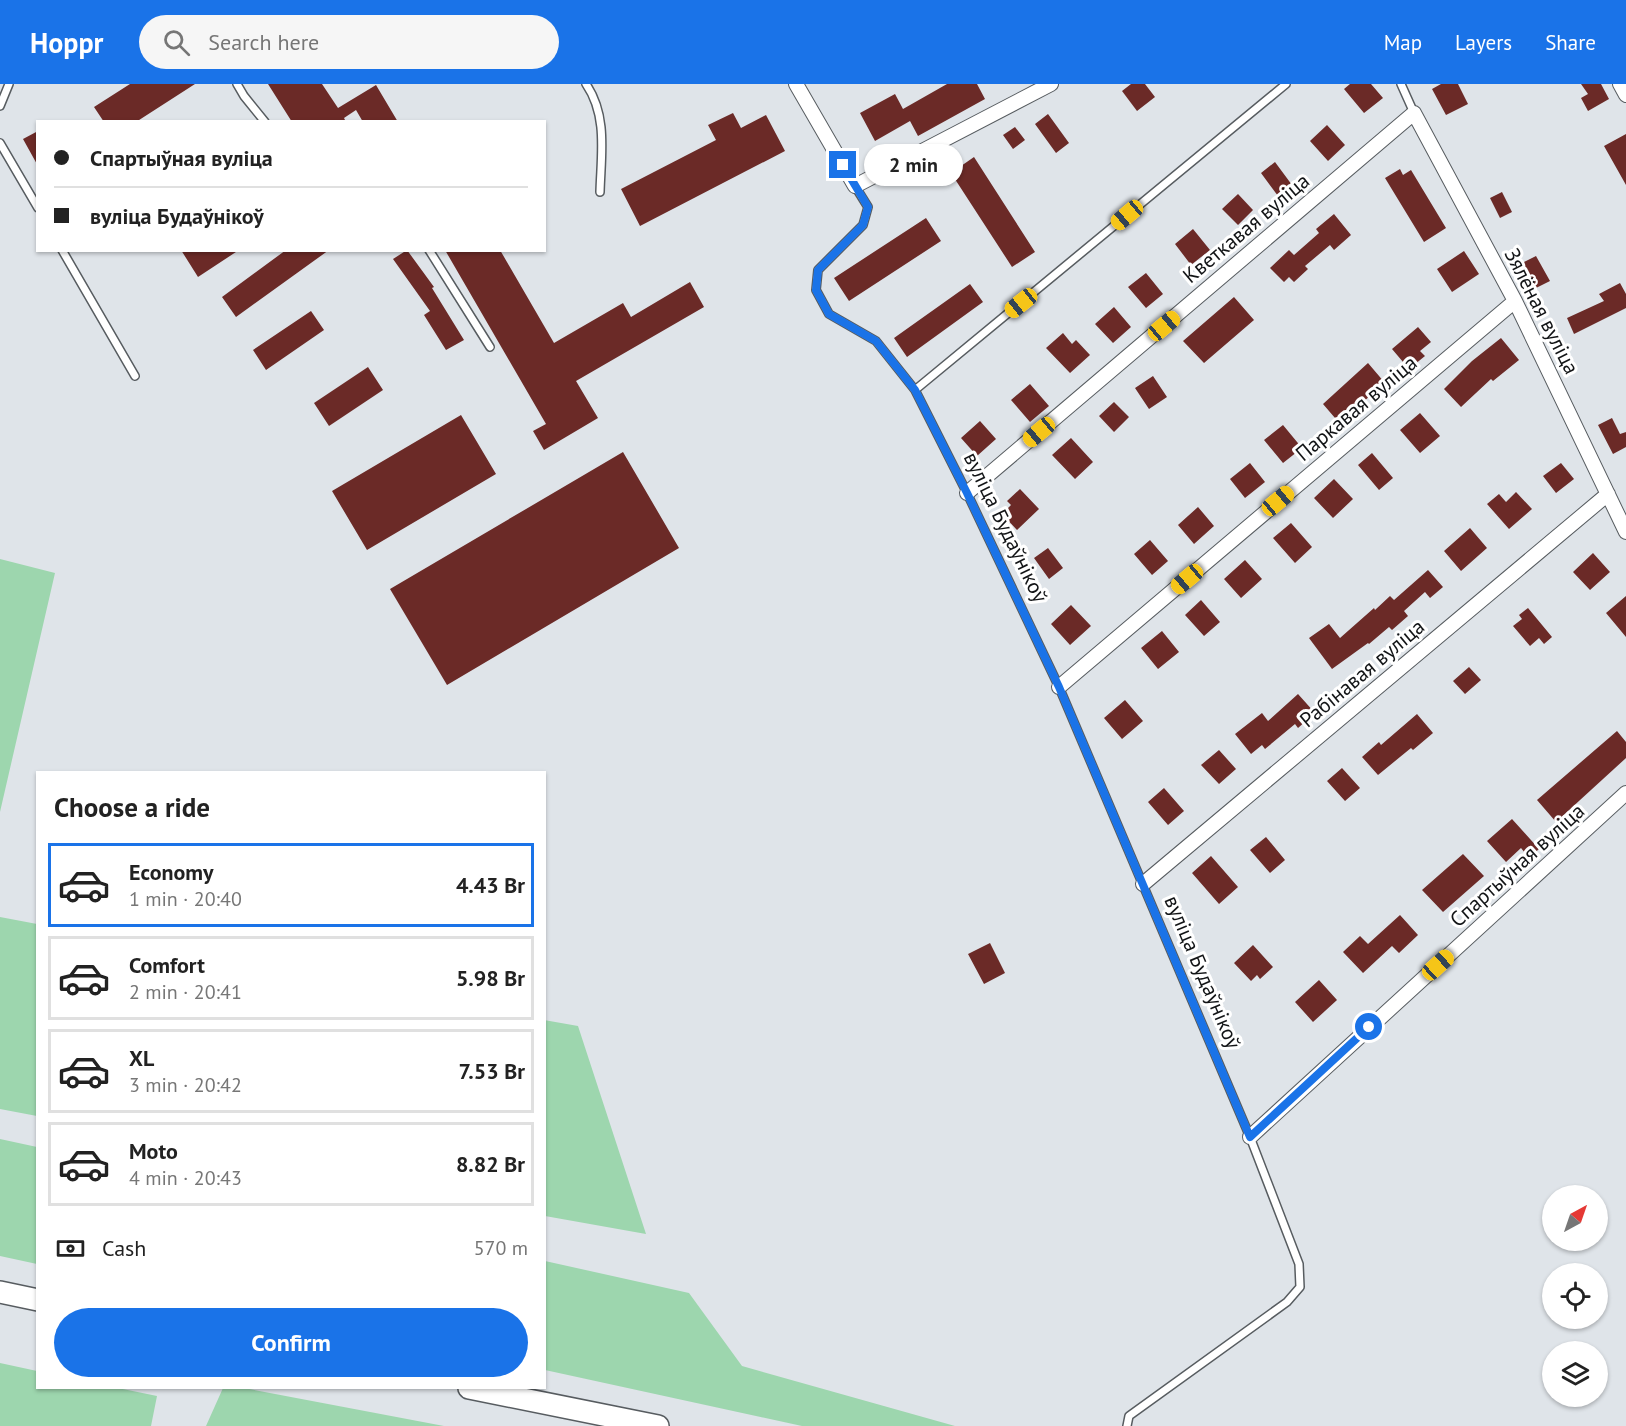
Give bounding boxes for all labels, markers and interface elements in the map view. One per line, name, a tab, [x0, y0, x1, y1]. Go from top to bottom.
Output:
search box	[139, 15, 559, 69]
text: Hoppr	[30, 24, 103, 61]
icon: search	[160, 26, 193, 59]
text: Search here	[208, 28, 319, 56]
text: Map	[1384, 29, 1422, 56]
text: Layers	[1455, 29, 1512, 56]
text: Share	[1545, 29, 1596, 56]
text: Спартыўная вуліца	[90, 144, 273, 172]
callout: 2 min	[864, 144, 963, 186]
route end	[829, 151, 856, 178]
text: 2 min	[889, 152, 938, 178]
street label: Кветкавая вуліца	[1177, 167, 1315, 289]
car	[1107, 197, 1147, 233]
text: вуліца Будаўнікоў	[90, 202, 264, 230]
street label: Зялёная вуліца	[1499, 243, 1585, 379]
car	[1001, 285, 1041, 321]
car	[1144, 308, 1184, 344]
street label: Паркавая вуліца	[1290, 349, 1422, 467]
car	[1019, 414, 1059, 450]
street label: вуліца Будаўнікоў	[958, 447, 1054, 607]
car	[1258, 483, 1298, 519]
car	[1167, 561, 1207, 597]
street label: Рабінавая вуліца	[1294, 613, 1430, 733]
text: Choose a ride	[54, 790, 210, 824]
street label: Спартыўная вуліца	[1444, 797, 1590, 933]
icon: car	[57, 858, 111, 912]
text: Economy	[129, 858, 213, 886]
text: 4.43 Br	[456, 871, 525, 899]
text: 1 min · 20:40	[129, 886, 242, 912]
street label: вуліца Будаўнікоў	[1159, 891, 1248, 1053]
car	[1419, 946, 1457, 984]
icon: car	[57, 951, 111, 1005]
text: Comfort	[129, 951, 205, 979]
text: 5.98 Br	[456, 964, 525, 992]
text: 2 min · 20:41	[129, 979, 242, 1005]
route start	[1355, 1013, 1382, 1040]
icon: car	[57, 1044, 111, 1098]
text: XL	[129, 1044, 154, 1072]
text: 7.53 Br	[458, 1057, 525, 1085]
text: 3 min · 20:42	[129, 1072, 242, 1098]
icon: car	[57, 1137, 111, 1191]
text: Moto	[129, 1137, 178, 1165]
text: 8.82 Br	[456, 1150, 525, 1178]
text: 4 min · 20:43	[129, 1165, 242, 1191]
north arrow	[1542, 1185, 1608, 1251]
map controls	[1542, 1185, 1608, 1407]
icon: cash	[54, 1232, 87, 1265]
text: Cash	[102, 1234, 146, 1262]
text: 570 m	[474, 1235, 528, 1261]
button: locate	[1542, 1263, 1608, 1329]
button: Confirm	[54, 1308, 528, 1377]
button: layers	[1542, 1341, 1608, 1407]

